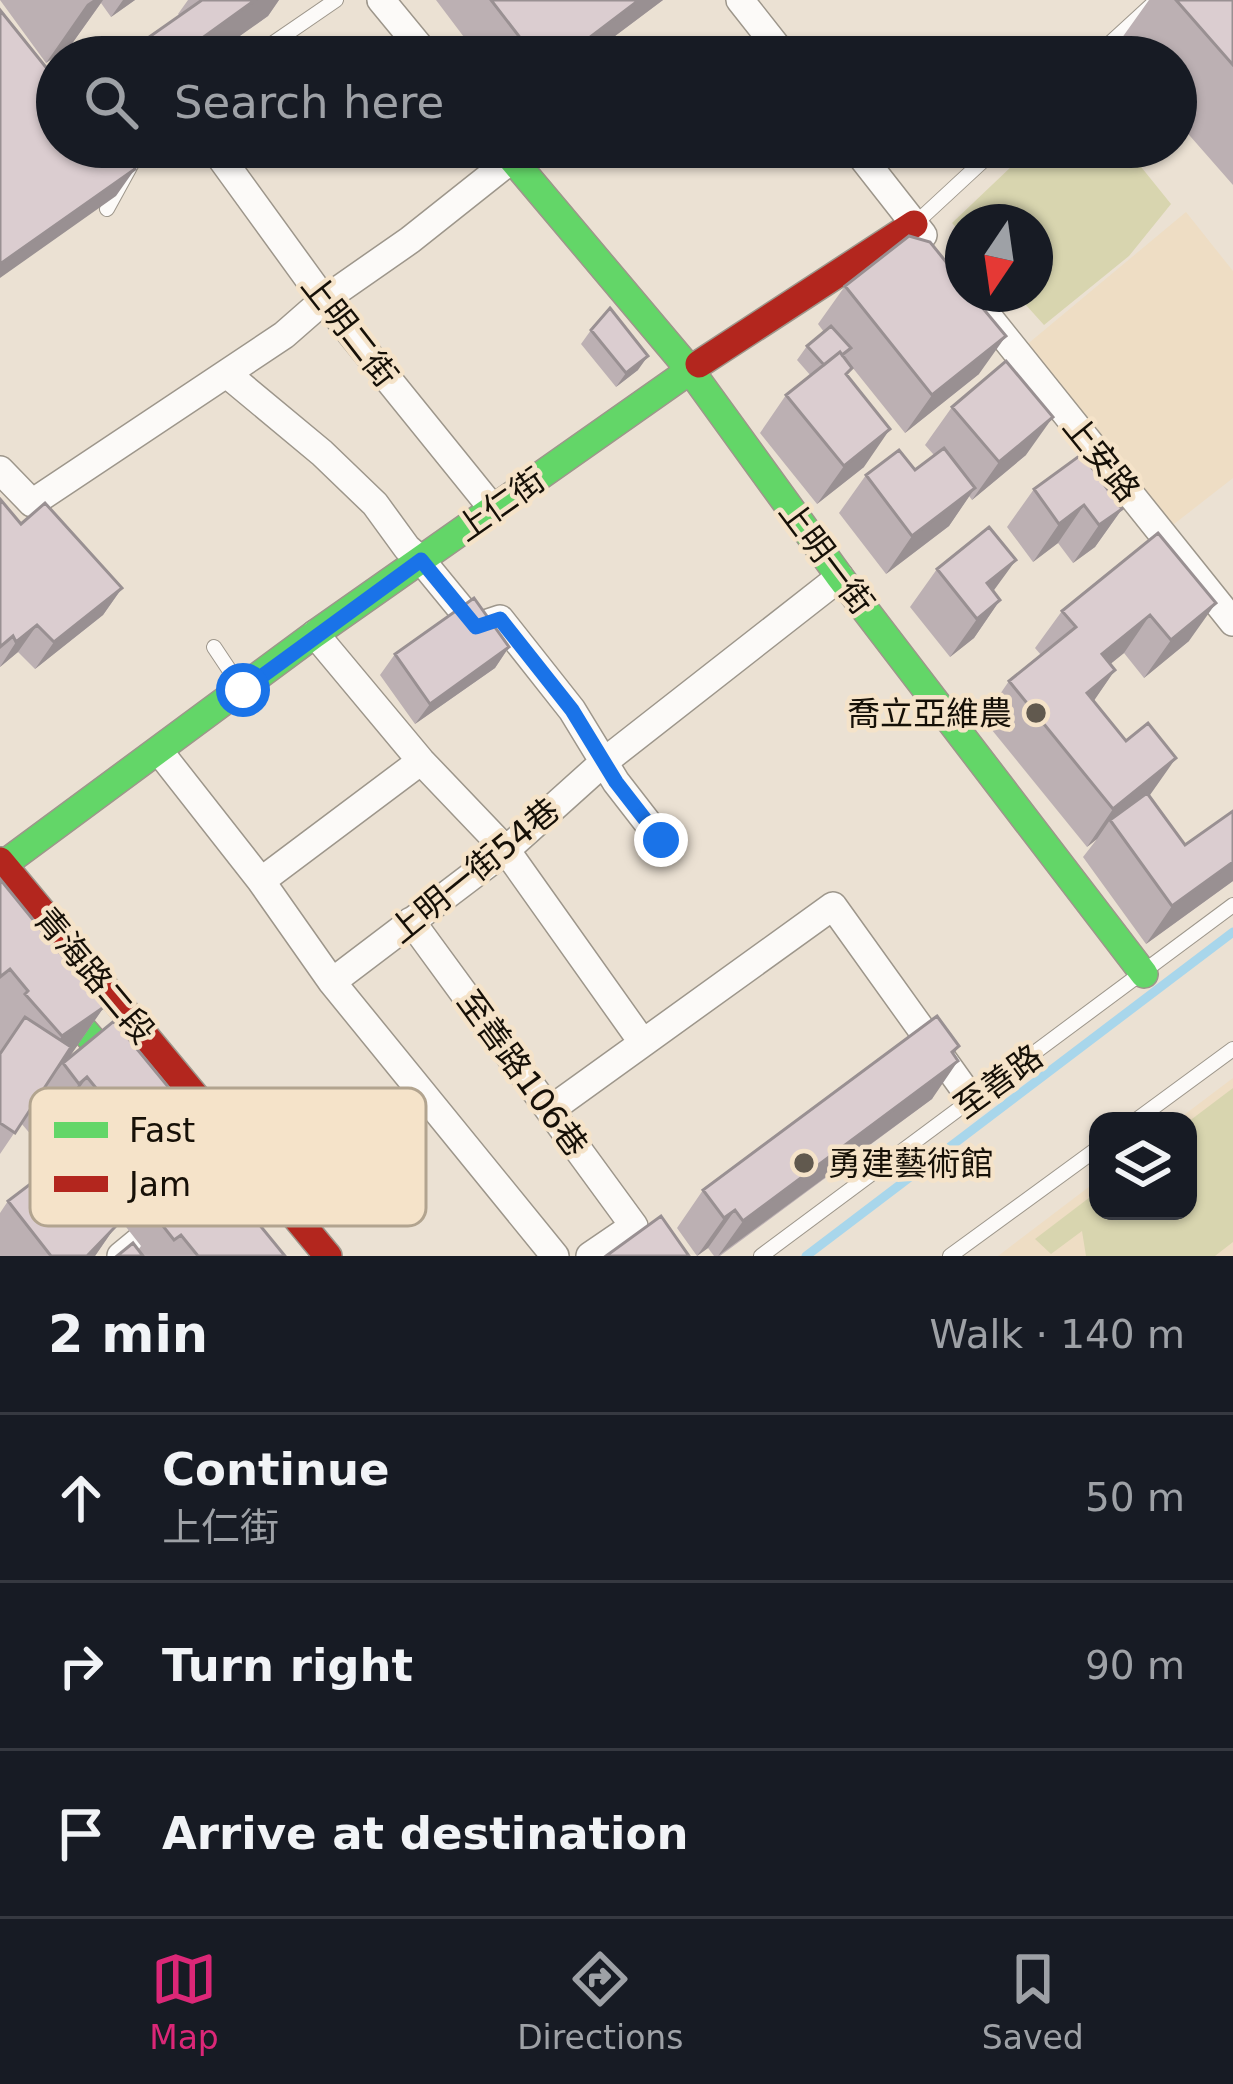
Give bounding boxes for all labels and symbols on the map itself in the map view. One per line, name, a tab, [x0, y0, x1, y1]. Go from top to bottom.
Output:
north arrow	[945, 204, 1053, 312]
street label: 上明二街	[294, 266, 406, 394]
street label: 上安路	[1055, 408, 1148, 509]
street label: 上仁街	[449, 460, 552, 549]
street label: 上明一街	[771, 493, 882, 622]
route start	[216, 663, 270, 717]
place label: 喬立亞維農	[847, 694, 1012, 733]
marker: 喬立亞維農	[1023, 700, 1049, 726]
street label: 上明一街54巷	[382, 790, 567, 951]
route end	[634, 813, 688, 867]
street label: 青海路二段	[27, 900, 163, 1051]
street label: 至善路106巷	[450, 983, 596, 1164]
street label: 至善路	[947, 1037, 1050, 1126]
legend	[30, 1088, 426, 1226]
text: Fast	[129, 1111, 195, 1150]
place label: 勇建藝術館	[828, 1144, 993, 1183]
marker: 勇建藝術館	[791, 1150, 817, 1176]
text: Jam	[127, 1165, 191, 1204]

